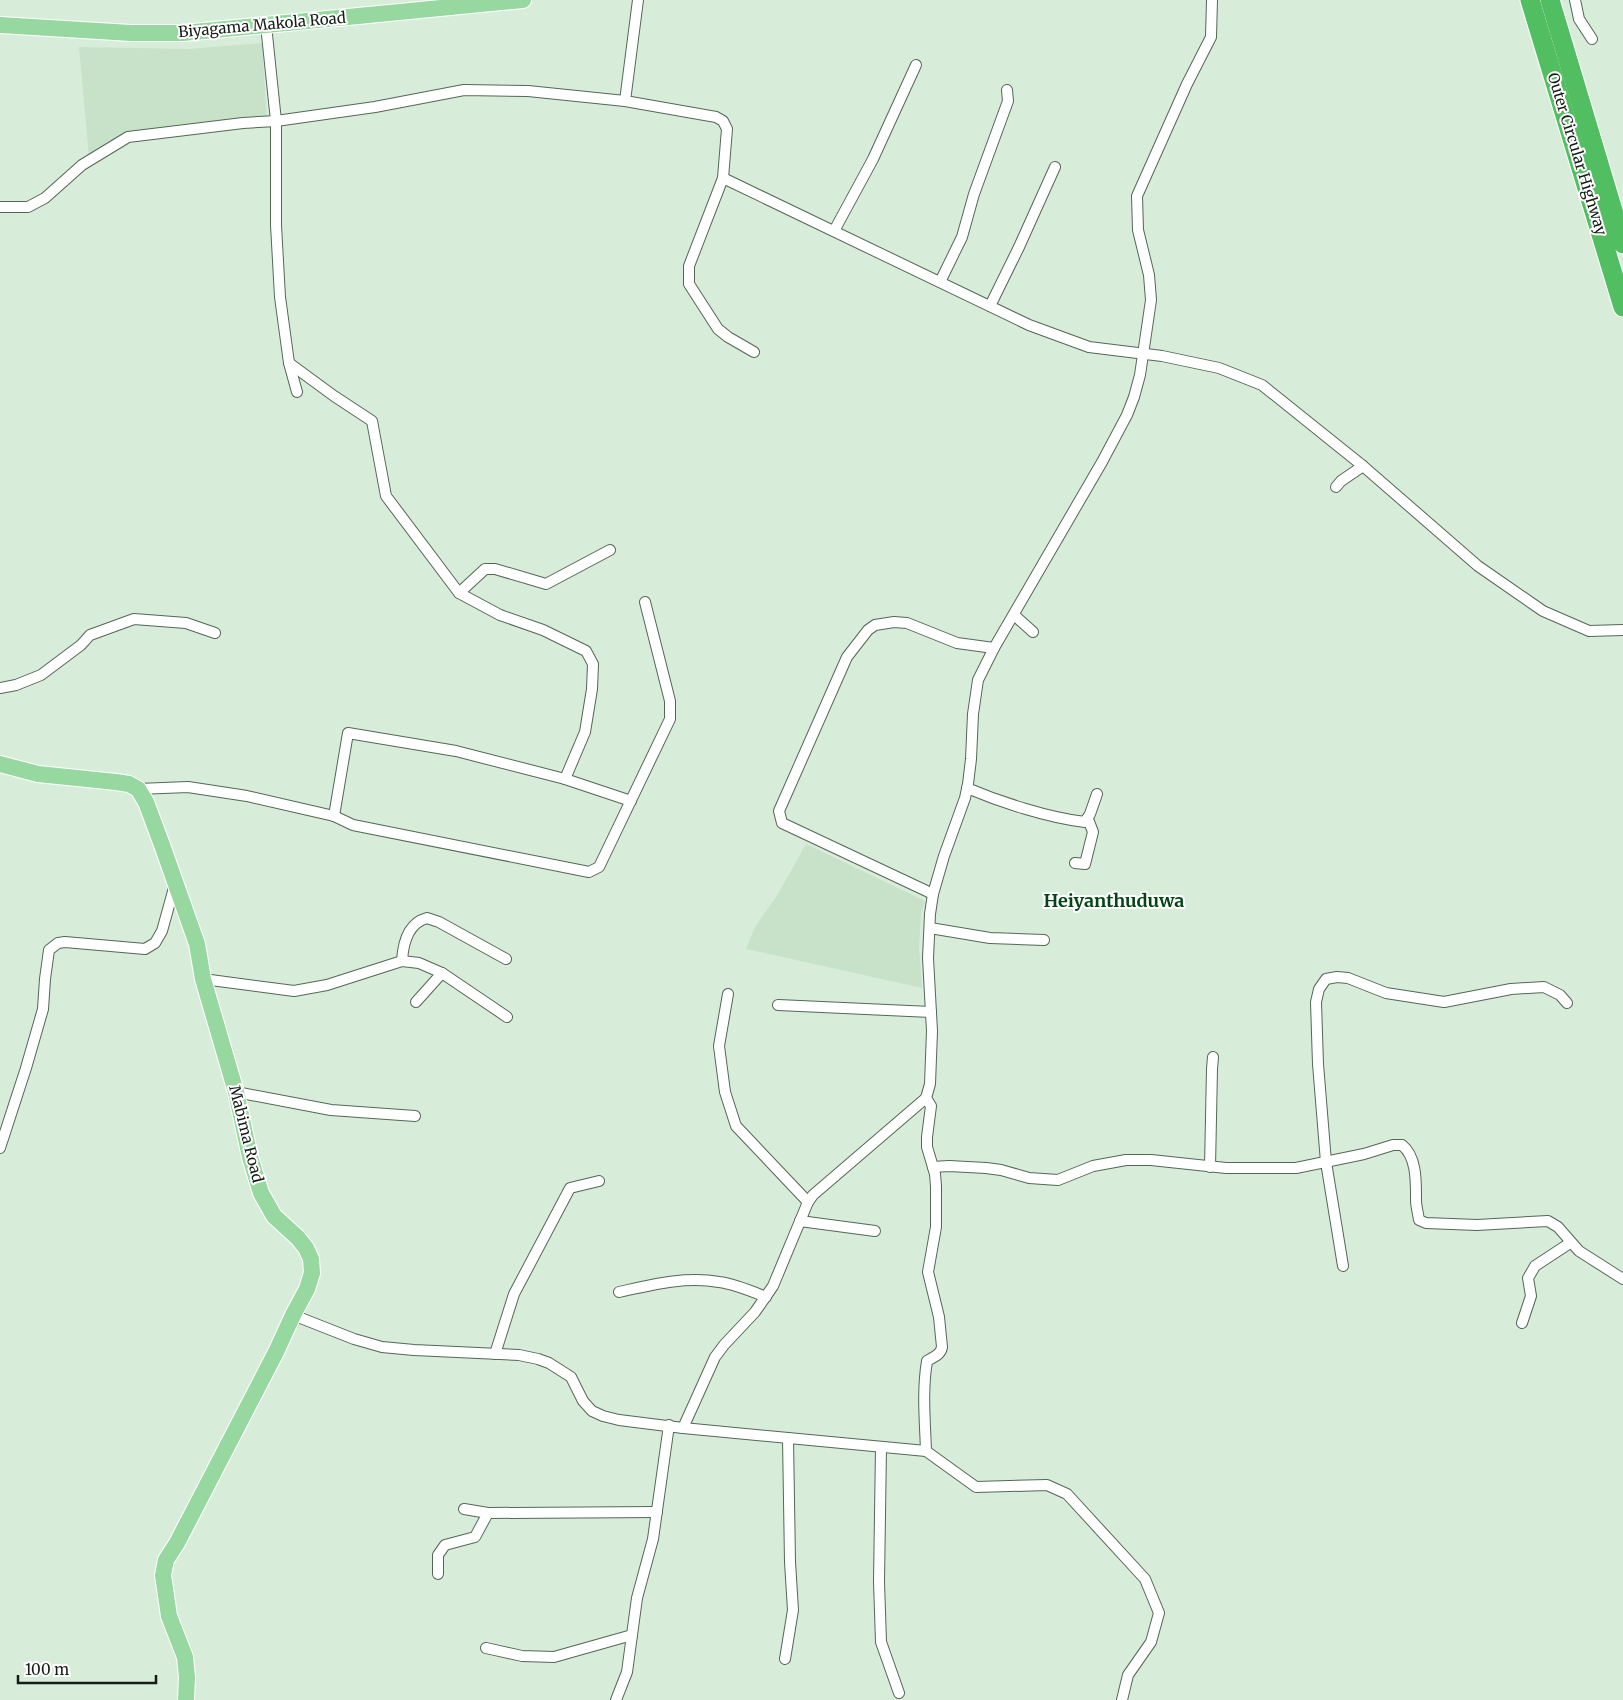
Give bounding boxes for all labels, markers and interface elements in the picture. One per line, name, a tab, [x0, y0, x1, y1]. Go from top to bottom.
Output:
street label: Biyagama Makola Road	[177, 8, 347, 41]
street label: Outer Circular Highway	[1544, 70, 1611, 238]
district label: Heiyanthuduwa	[1044, 889, 1184, 912]
street label: Mabima Road	[225, 1083, 268, 1184]
scale bar	[18, 1652, 155, 1684]
text: 100 m	[25, 1660, 69, 1679]

